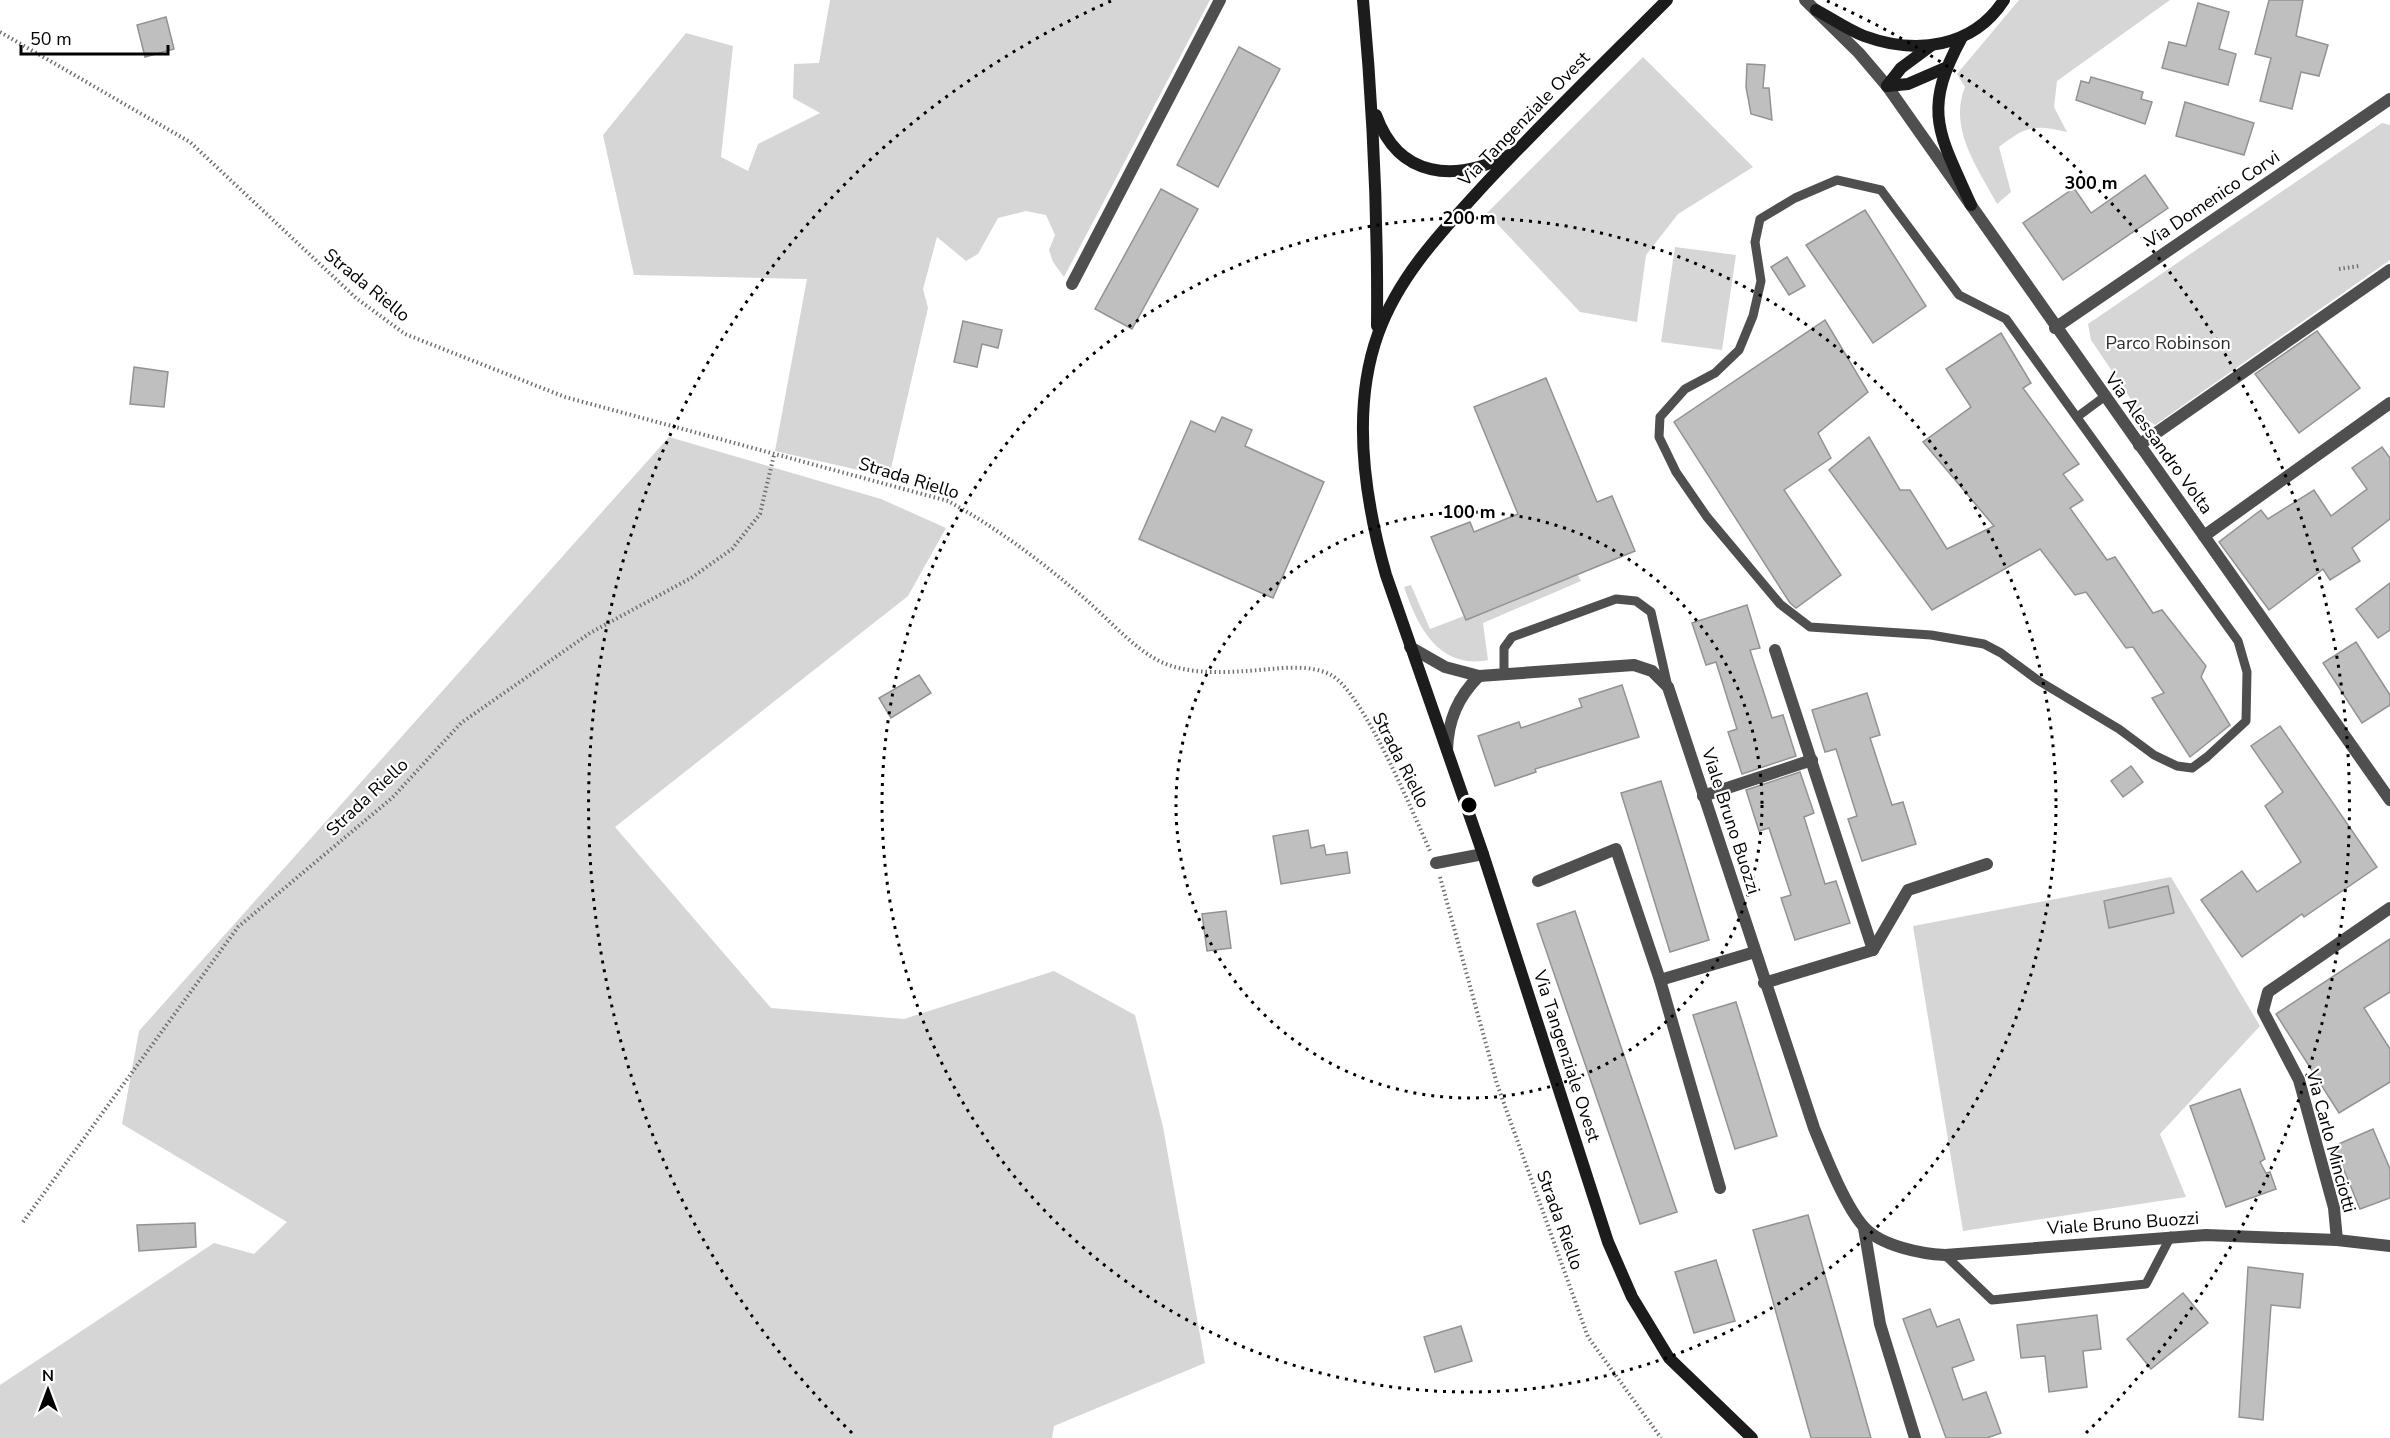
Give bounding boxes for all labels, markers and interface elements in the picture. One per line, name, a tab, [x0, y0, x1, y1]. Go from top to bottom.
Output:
scale bar	[21, 18, 168, 56]
text: 50 m	[30, 27, 72, 51]
street label: Via Tangenziale Ovest	[1452, 46, 1595, 193]
street label: Via Domenico Corvi	[2139, 145, 2284, 254]
text: 300 m	[2064, 171, 2118, 195]
text: 200 m	[1442, 206, 1496, 230]
street label: Strada Riello	[319, 243, 415, 327]
park label: Parco Robinson	[2105, 331, 2231, 355]
street label: Via Alessandro Volta	[2099, 367, 2219, 519]
street label: Strada Riello	[856, 451, 962, 505]
text: 100 m	[1442, 500, 1496, 524]
street label: Strada Riello	[1367, 708, 1435, 812]
street label: Viale Bruno Buozzi	[1696, 744, 1766, 897]
street label: Strada Riello	[321, 753, 413, 841]
centre of rings	[1459, 795, 1479, 815]
street label: Via Tangenziale Ovest	[1528, 966, 1606, 1146]
street label: Via Carlo Minciotti	[2300, 1066, 2362, 1215]
street label: Strada Riello	[1531, 1167, 1589, 1273]
street label: Viale Bruno Buozzi	[2045, 1206, 2200, 1240]
north arrow	[18, 1360, 78, 1420]
text: N	[42, 1365, 54, 1387]

